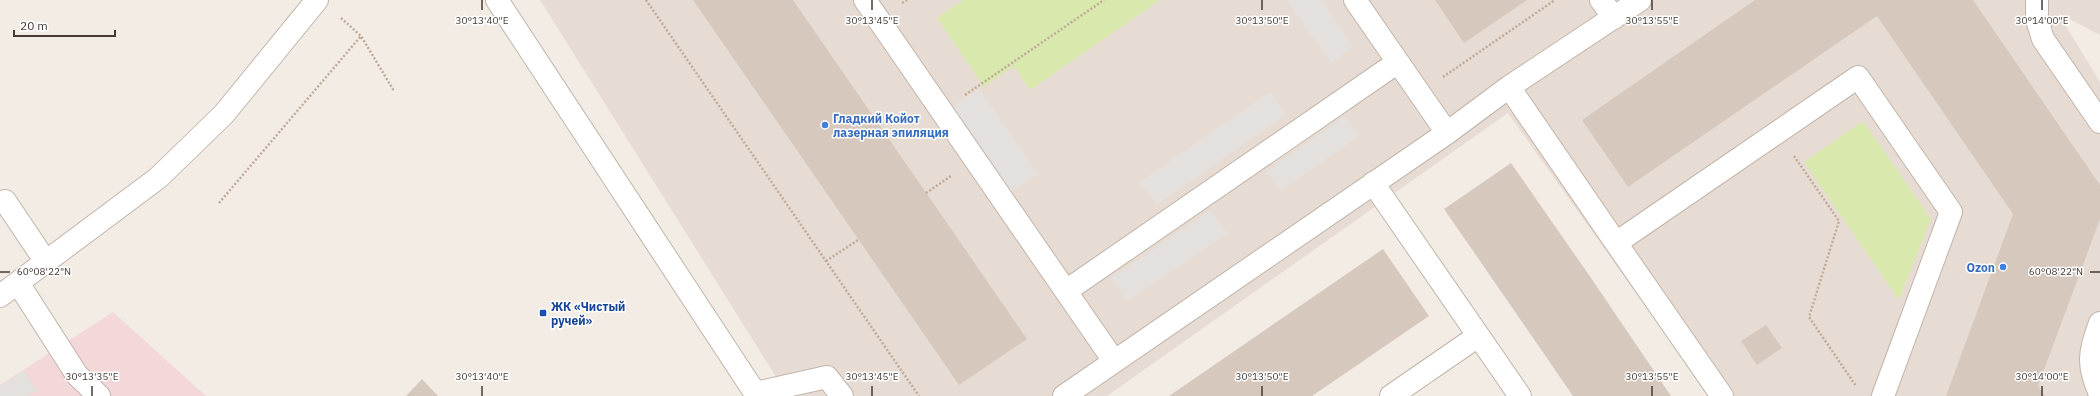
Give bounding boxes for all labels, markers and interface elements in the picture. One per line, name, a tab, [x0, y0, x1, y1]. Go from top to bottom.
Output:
scale bar	[14, 12, 115, 38]
text: 30°13'40"E	[455, 14, 509, 27]
text: 30°13'45"E	[845, 14, 899, 27]
text: 30°13'50"E	[1235, 14, 1289, 27]
text: 30°13'55"E	[1625, 14, 1679, 27]
text: 30°14'00"E	[2015, 14, 2069, 27]
text: 20 m	[20, 18, 48, 33]
place label: Гладкий Койот лазерная эпиляция	[833, 111, 949, 140]
marker: Гладкий Койот лазерная эпиляция	[820, 120, 830, 130]
place label: Ozon	[1966, 260, 1995, 275]
marker: Ozon	[1998, 262, 2008, 272]
text: 60°08'22"N	[17, 265, 71, 278]
text: 60°08'22"N	[2029, 265, 2083, 278]
place label: ЖК «Чистый ручей»	[551, 299, 625, 328]
marker: ЖК «Чистый ручей»	[538, 308, 548, 318]
text: 30°13'35"E	[65, 370, 119, 383]
text: 30°13'40"E	[455, 370, 509, 383]
text: 30°13'45"E	[845, 370, 899, 383]
text: 30°13'50"E	[1235, 370, 1289, 383]
text: 30°13'55"E	[1625, 370, 1679, 383]
text: 30°14'00"E	[2015, 370, 2069, 383]

